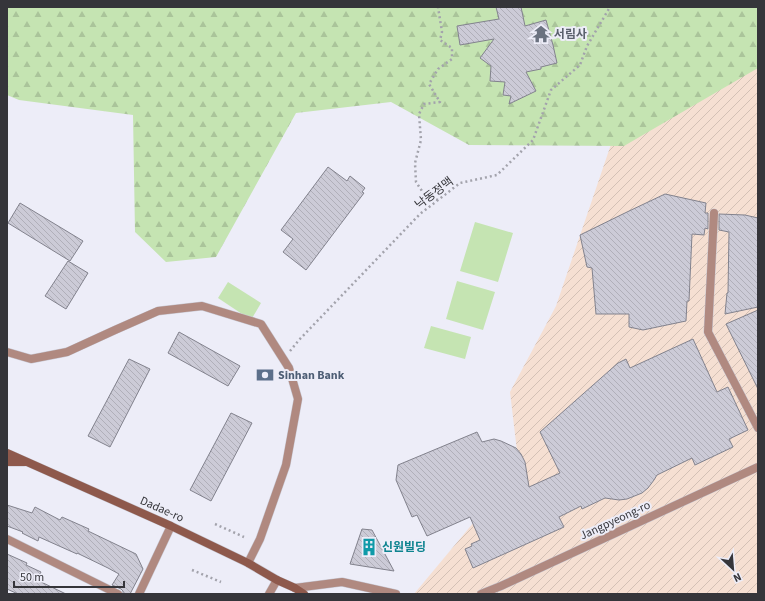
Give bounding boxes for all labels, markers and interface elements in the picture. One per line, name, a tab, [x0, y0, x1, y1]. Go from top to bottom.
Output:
temple icon: 서림사	[531, 24, 551, 44]
place label: 서림사	[554, 26, 587, 43]
street label: 낙동정맥	[412, 173, 457, 213]
bank icon: Sinhan Bank	[255, 365, 275, 385]
place label: Sinhan Bank	[278, 367, 345, 384]
street label: Dadae-ro	[137, 492, 186, 527]
street label: Jangpyeong-ro	[577, 497, 653, 544]
building icon: 신원빌딩	[359, 537, 379, 557]
place label: 신원빌딩	[382, 539, 426, 556]
north arrow	[713, 549, 753, 589]
scale bar	[14, 563, 124, 589]
text: 50 m	[20, 569, 44, 586]
text: N	[731, 569, 744, 586]

